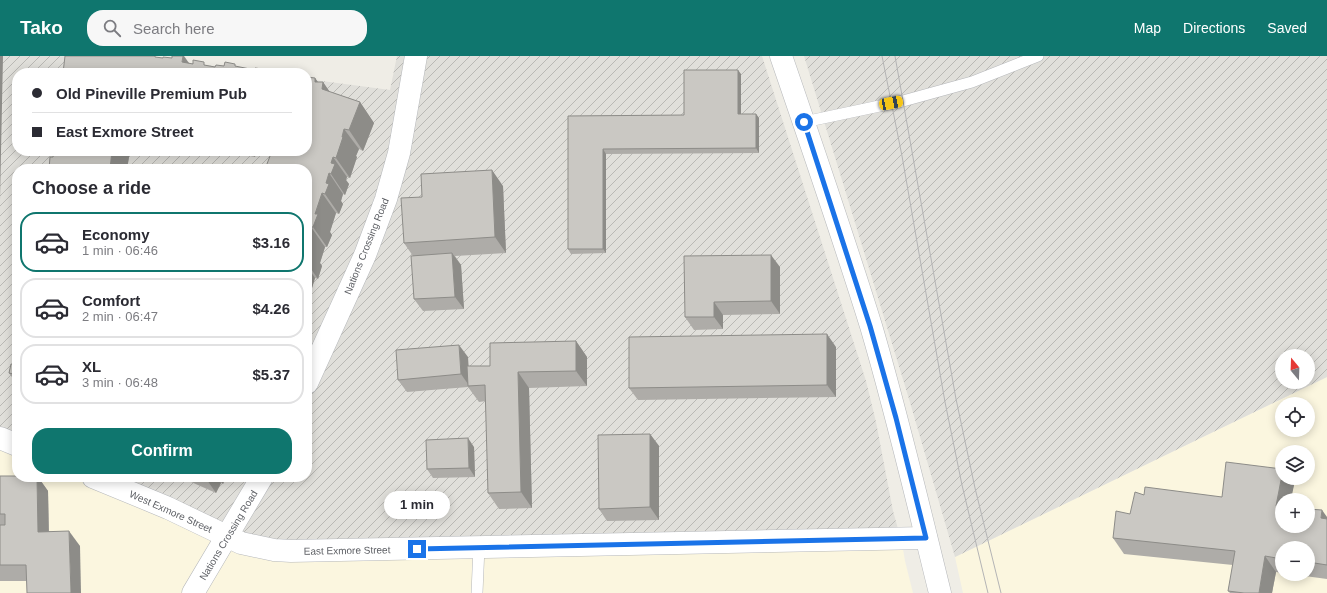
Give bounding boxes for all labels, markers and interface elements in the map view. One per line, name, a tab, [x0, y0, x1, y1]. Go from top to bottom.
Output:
search box	[87, 10, 367, 46]
text: Tako	[20, 17, 63, 38]
icon: search	[101, 17, 123, 39]
text: Search here	[133, 20, 215, 37]
text: Map	[1134, 20, 1161, 36]
text: Directions	[1183, 20, 1245, 36]
text: Saved	[1267, 20, 1307, 36]
text: Old Pineville Premium Pub	[56, 85, 247, 102]
car	[878, 95, 904, 111]
route start	[795, 113, 813, 131]
text: East Exmore Street	[56, 123, 194, 140]
text: Choose a ride	[32, 178, 151, 198]
street label: Nations Crossing Road	[342, 196, 391, 296]
icon: car	[34, 224, 70, 260]
text: Economy	[82, 226, 150, 243]
text: $3.16	[252, 234, 290, 251]
text: 1 min · 06:46	[82, 243, 158, 258]
icon: car	[34, 290, 70, 326]
text: Comfort	[82, 292, 140, 309]
text: $4.26	[252, 300, 290, 317]
text: 2 min · 06:47	[82, 309, 158, 324]
north arrow	[1275, 349, 1315, 389]
map controls	[1275, 349, 1315, 581]
icon: car	[34, 356, 70, 392]
text: XL	[82, 358, 101, 375]
text: $5.37	[252, 366, 290, 383]
text: 3 min · 06:48	[82, 375, 158, 390]
button: locate	[1275, 397, 1315, 437]
button: Confirm	[32, 428, 292, 474]
button: layers	[1275, 445, 1315, 485]
street label: West Exmore Street	[128, 488, 214, 535]
street label: Nations Crossing Road	[197, 488, 260, 582]
callout: 1 min	[384, 491, 450, 519]
button: +	[1275, 493, 1315, 533]
text: 1 min	[400, 497, 434, 512]
route end	[408, 540, 426, 558]
button: −	[1275, 541, 1315, 581]
street label: East Exmore Street	[304, 544, 391, 557]

